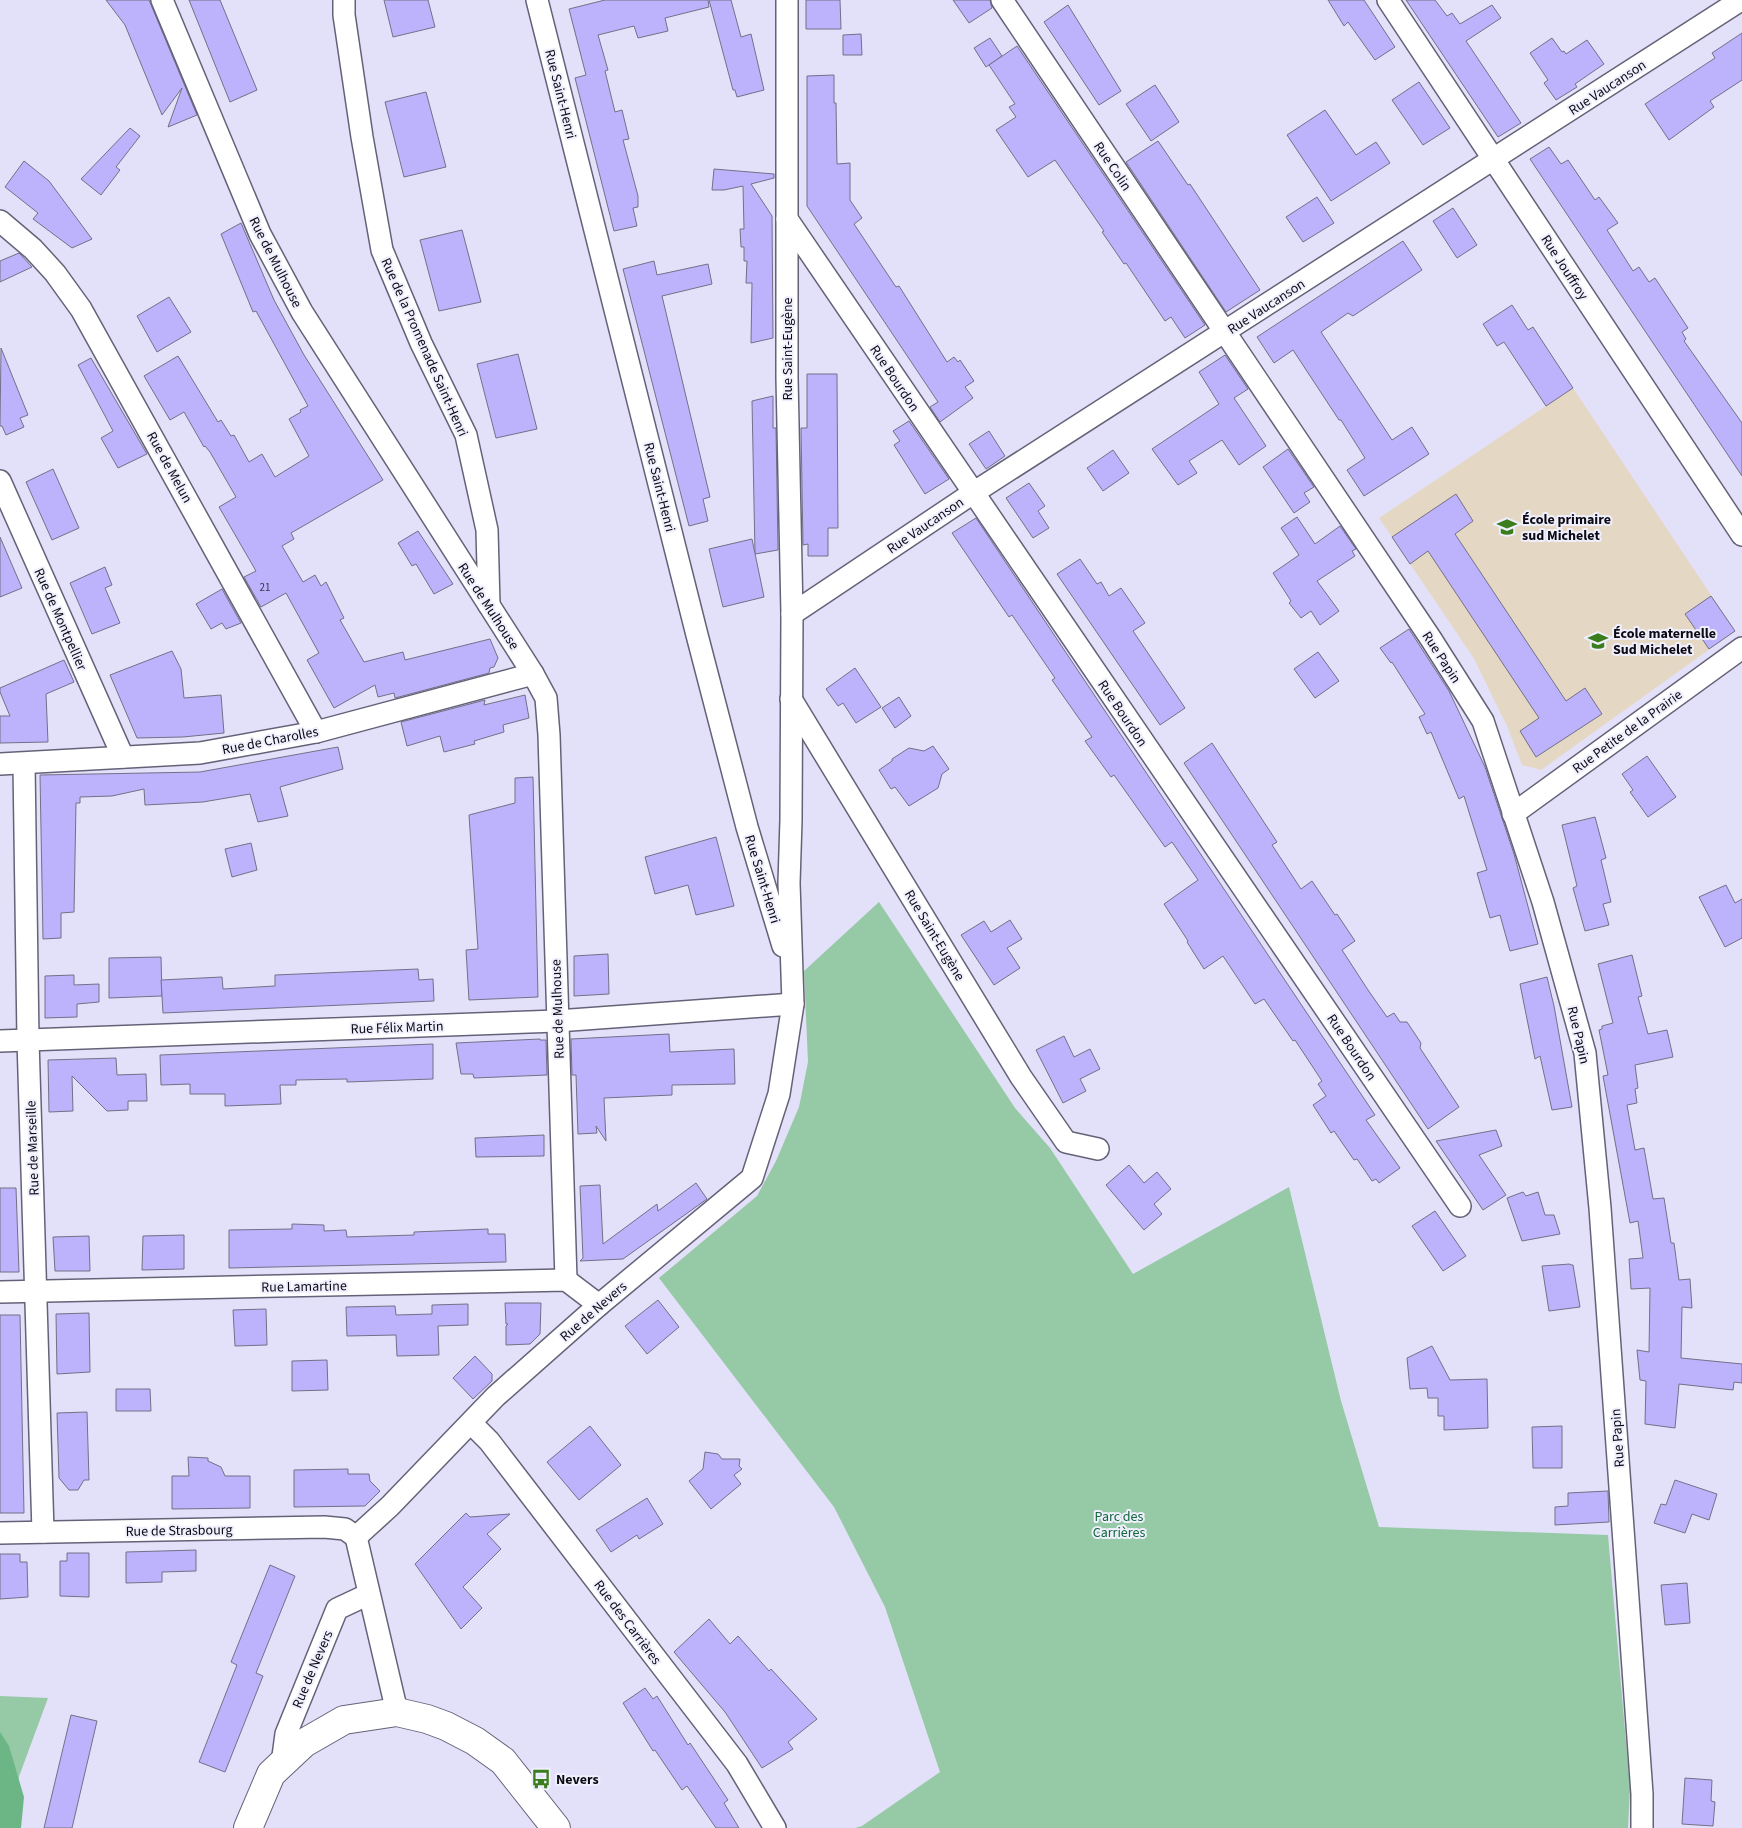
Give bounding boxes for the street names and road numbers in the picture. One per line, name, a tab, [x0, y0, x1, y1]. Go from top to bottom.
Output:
street label: Rue Saint-Henri	[539, 47, 581, 141]
street label: Rue Vaucanson	[1565, 55, 1650, 120]
street label: Rue Colin	[1088, 138, 1136, 195]
street label: Rue de Mulhouse	[244, 213, 307, 312]
street label: Rue Jouffroy	[1536, 231, 1593, 304]
street label: Rue de la Promenade Saint-Henri	[376, 255, 473, 440]
street label: Rue Vaucanson	[1224, 274, 1309, 339]
street label: Rue Saint-Eugène	[778, 297, 798, 401]
street label: Rue Bourdon	[864, 341, 924, 416]
street label: Rue de Melun	[141, 428, 197, 507]
street label: Rue Saint-Henri	[638, 440, 680, 534]
street label: Rue Vaucanson	[883, 493, 968, 559]
street label: Rue de Mulhouse	[453, 559, 524, 654]
street label: Rue de Montpellier	[29, 565, 92, 674]
street label: Rue Papin	[1417, 628, 1466, 688]
street label: Rue Bourdon	[1092, 676, 1152, 751]
street label: Rue Petite de la Prairie	[1569, 685, 1687, 778]
street label: Rue de Charolles	[220, 722, 320, 760]
street label: Rue Saint-Henri	[739, 833, 785, 926]
street label: Rue Saint-Eugène	[899, 886, 969, 985]
street label: Rue de Mulhouse	[546, 959, 570, 1059]
street label: Rue Papin	[1562, 1004, 1594, 1066]
street label: Rue Bourdon	[1321, 1010, 1381, 1085]
street label: Rue Félix Martin	[350, 1016, 444, 1040]
street label: Rue de Marseille	[21, 1100, 45, 1196]
street label: Rue Lamartine	[261, 1276, 347, 1298]
street label: Rue de Nevers	[556, 1277, 632, 1347]
street label: Rue Papin	[1606, 1408, 1630, 1468]
street label: Rue de Strasbourg	[125, 1520, 233, 1542]
street label: Rue des Carrières	[589, 1576, 666, 1669]
street label: Rue de Nevers	[287, 1627, 338, 1712]

